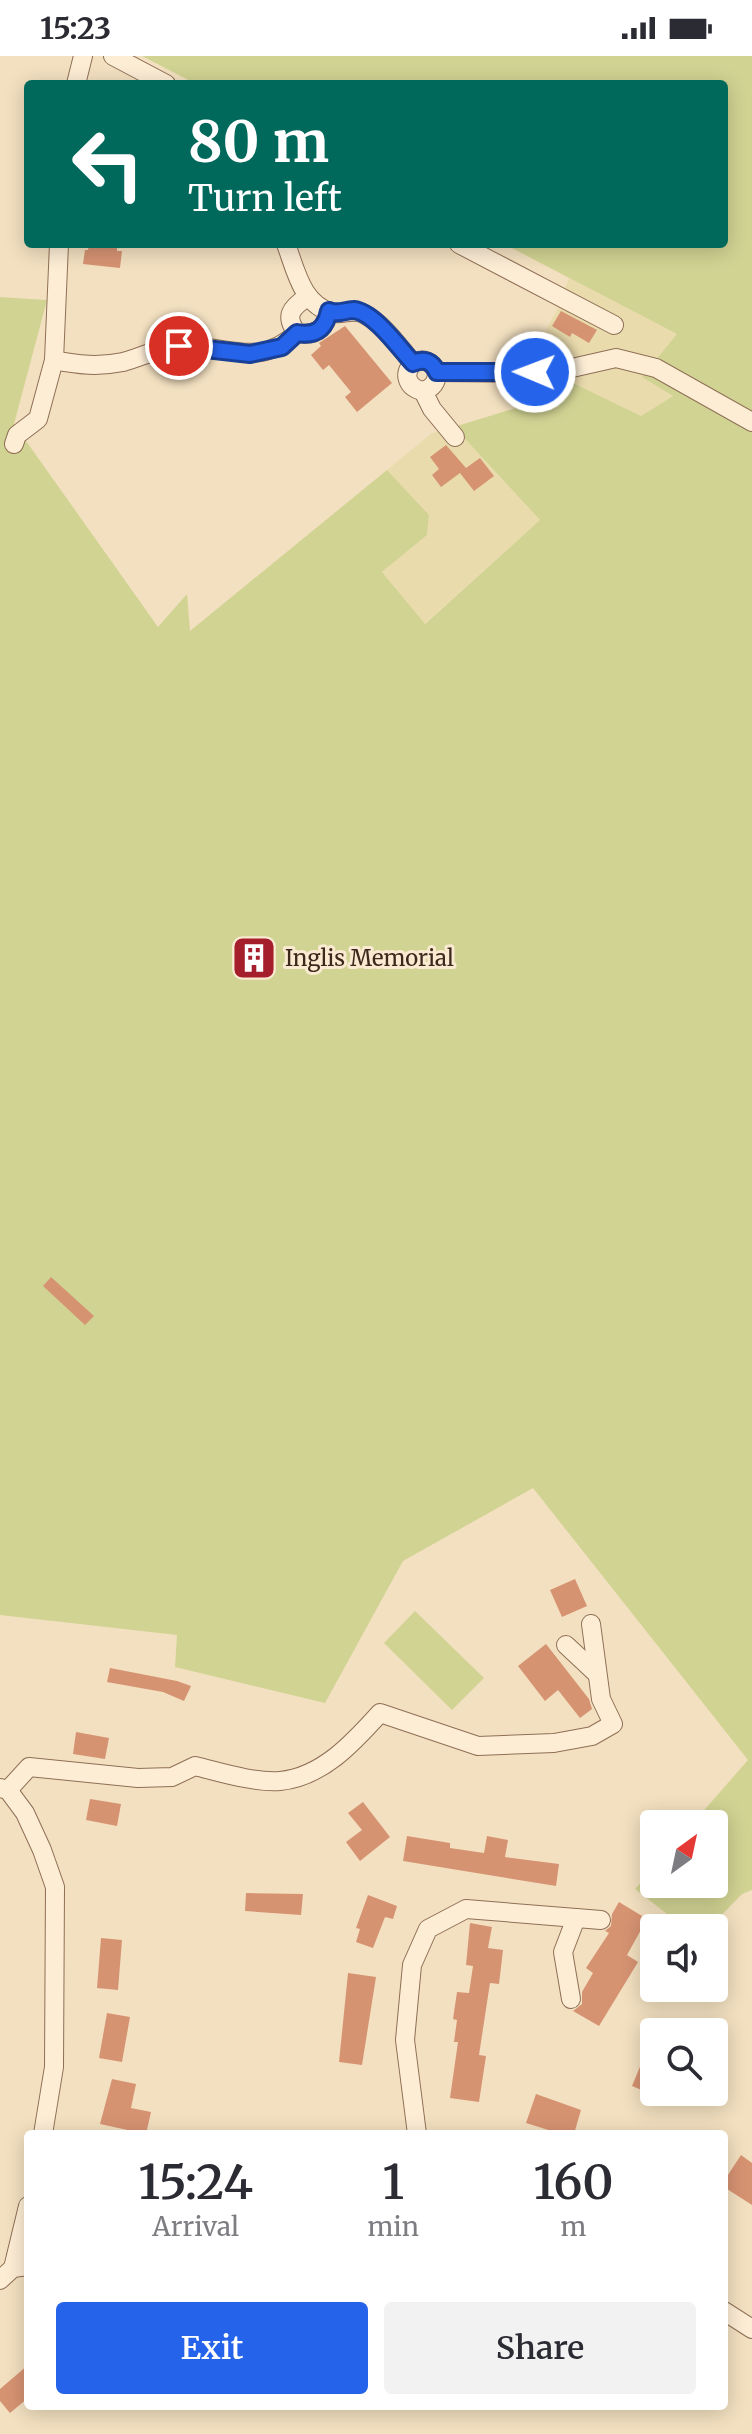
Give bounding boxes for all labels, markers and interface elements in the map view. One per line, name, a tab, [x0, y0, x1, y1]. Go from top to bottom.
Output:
text: 15:23	[40, 9, 111, 47]
text: 80 m	[188, 107, 329, 177]
icon: left	[56, 112, 160, 216]
text: Turn left	[188, 176, 342, 221]
pin	[145, 312, 213, 380]
icon: arrive	[157, 324, 201, 368]
position arrow	[493, 330, 577, 414]
building icon: Inglis Memorial	[230, 934, 278, 982]
place label: Inglis Memorial	[285, 944, 454, 972]
north arrow	[640, 1810, 728, 1898]
map controls	[640, 1810, 728, 2106]
button: sound	[640, 1914, 728, 2002]
button: search	[640, 2018, 728, 2106]
text: 15:24	[138, 2152, 253, 2212]
text: 1	[382, 2152, 404, 2212]
text: 160	[533, 2152, 614, 2212]
text: Arrival	[152, 2210, 239, 2243]
text: min	[367, 2210, 419, 2243]
text: m	[561, 2210, 586, 2243]
button: Exit	[56, 2302, 368, 2394]
button: Share	[384, 2302, 696, 2394]

